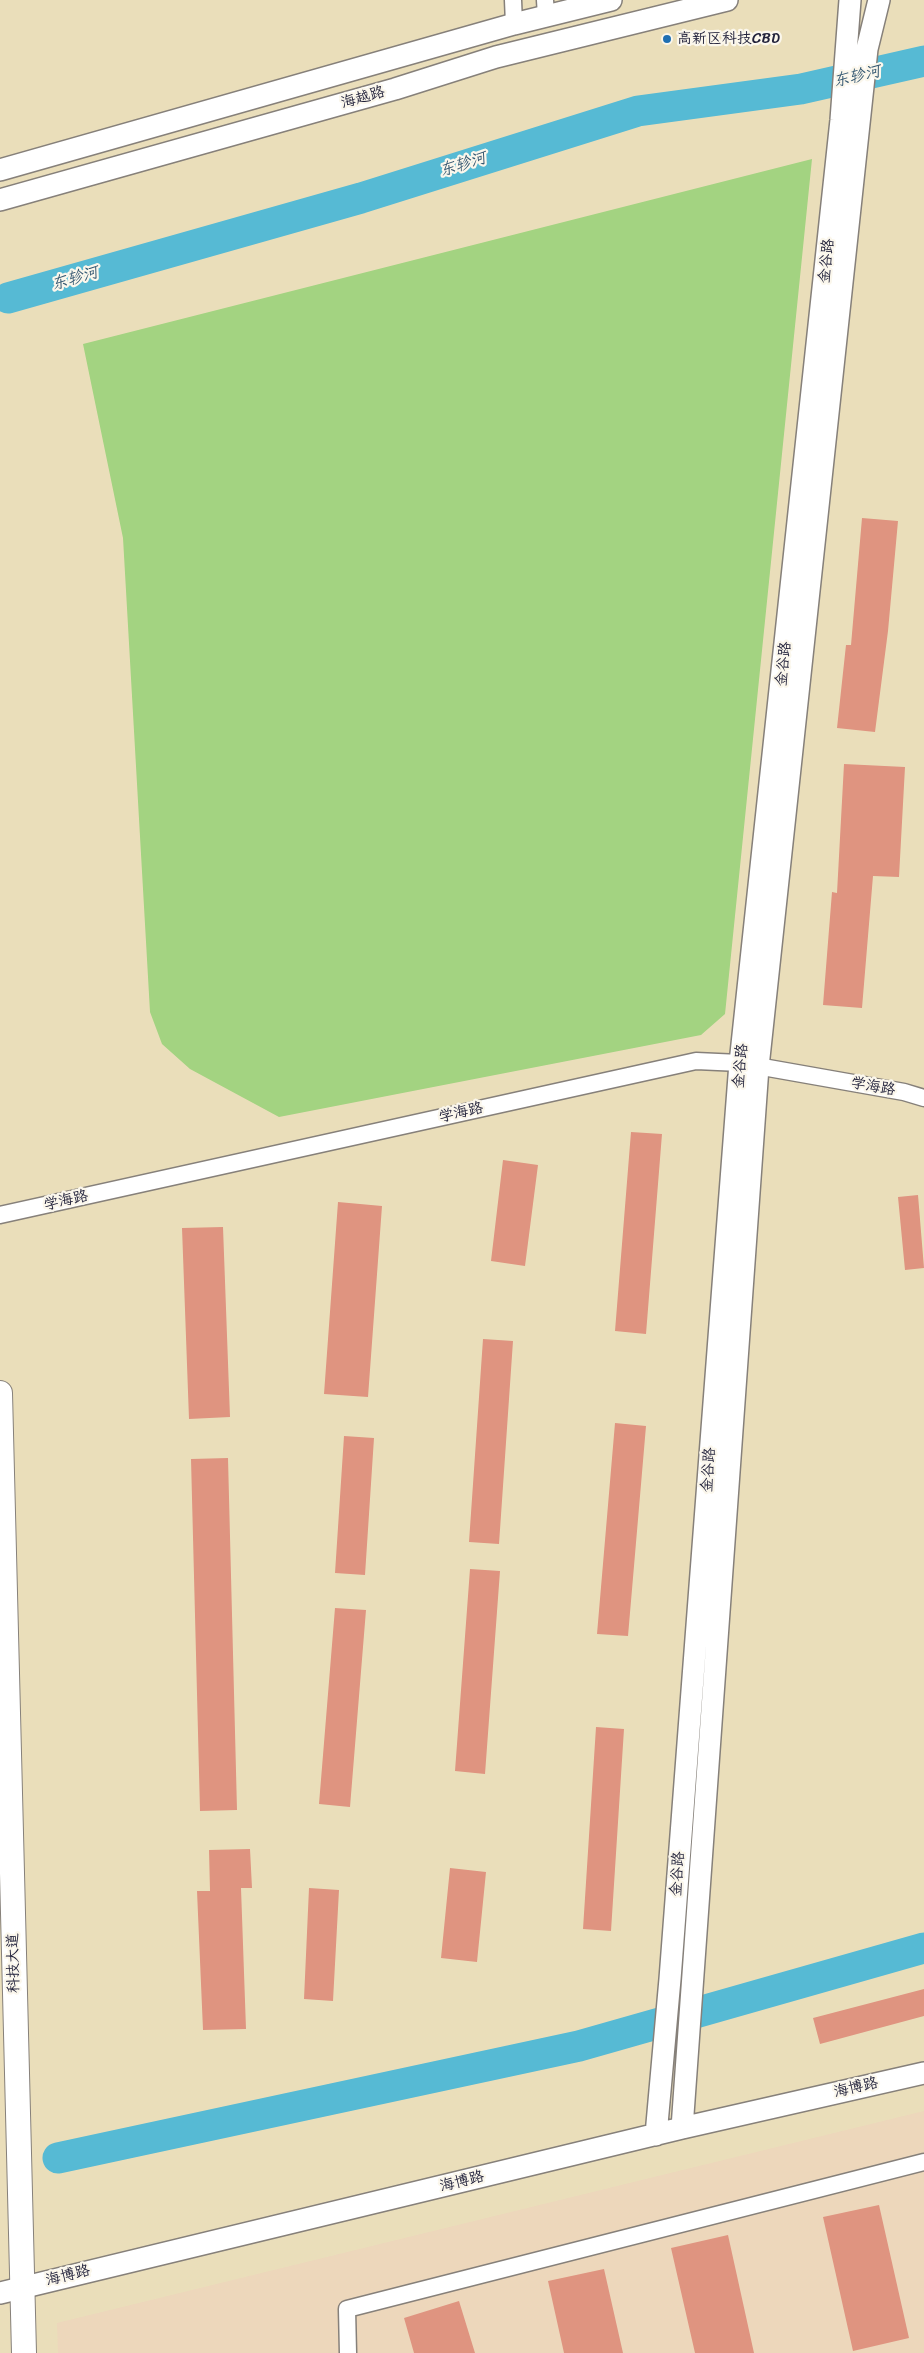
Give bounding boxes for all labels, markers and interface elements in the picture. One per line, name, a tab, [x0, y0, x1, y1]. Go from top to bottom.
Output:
place label: 高新区科技CBD	[677, 30, 780, 48]
marker: 高新区科技CBD	[661, 33, 673, 45]
water label: 东轸河	[831, 62, 883, 92]
street label: 海越路	[339, 83, 387, 113]
water label: 东轸河	[437, 149, 489, 181]
street label: 金谷路	[816, 238, 838, 284]
water label: 东轸河	[49, 263, 101, 295]
street label: 金谷路	[773, 641, 795, 687]
street label: 金谷路	[730, 1043, 752, 1089]
street label: 学海路	[849, 1074, 897, 1100]
street label: 学海路	[437, 1099, 485, 1127]
street label: 学海路	[42, 1187, 90, 1215]
street label: 金谷路	[698, 1447, 720, 1493]
street label: 金谷路	[667, 1851, 689, 1897]
street label: 科技大道	[4, 1933, 24, 1993]
street label: 海博路	[832, 2074, 880, 2102]
street label: 海博路	[438, 2168, 486, 2196]
street label: 海博路	[44, 2262, 92, 2290]

